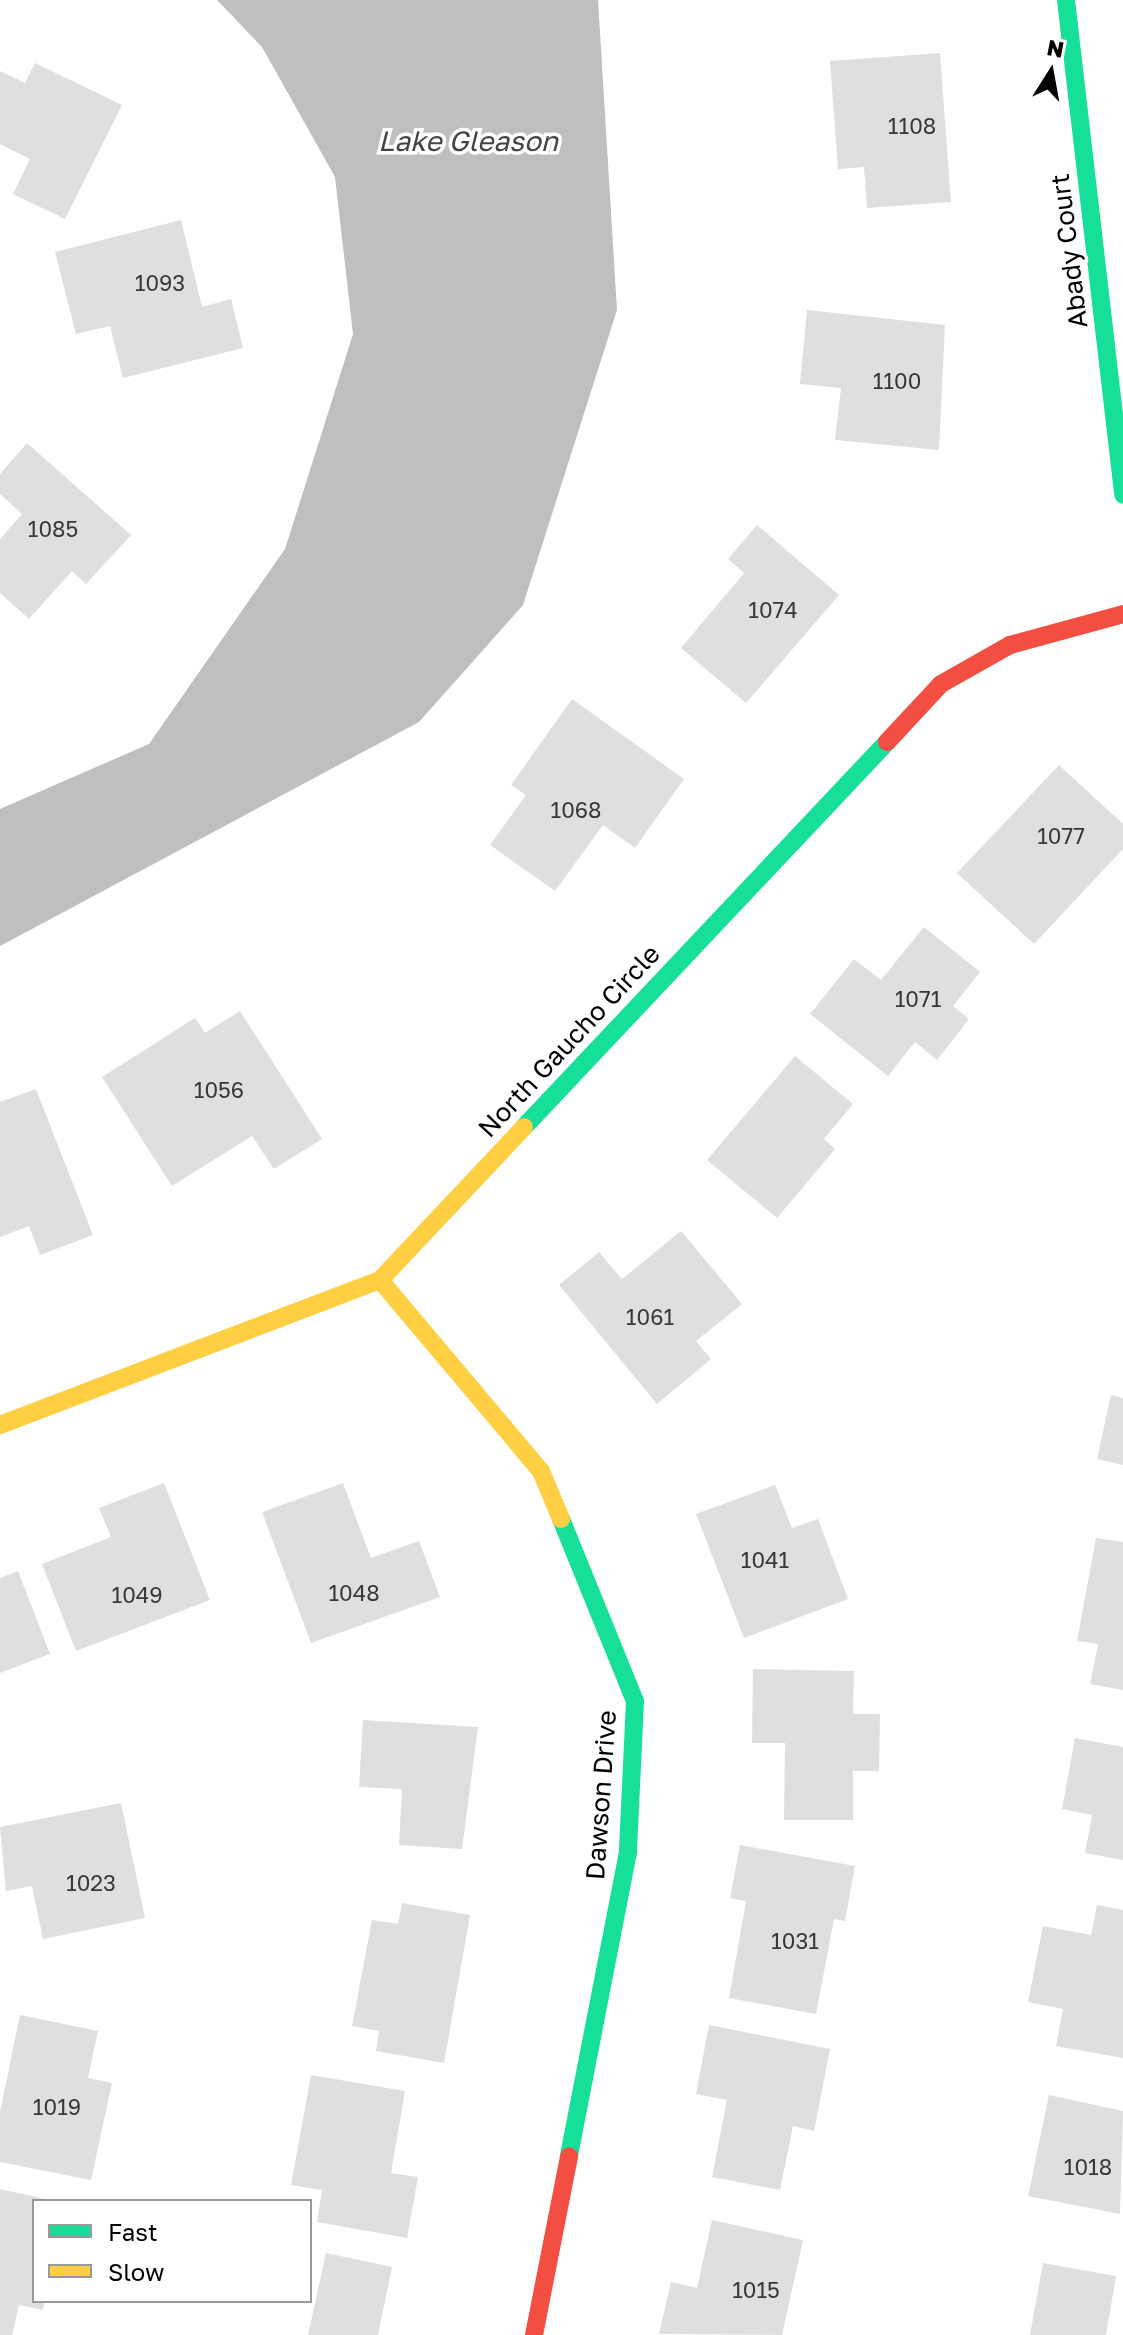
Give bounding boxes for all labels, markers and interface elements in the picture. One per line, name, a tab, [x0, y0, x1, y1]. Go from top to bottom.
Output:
north arrow	[1011, 32, 1091, 112]
text: N	[1045, 33, 1066, 63]
house number: 1108	[888, 113, 936, 139]
water label: Lake Gleason	[378, 124, 558, 158]
street label: Abady Court	[1044, 172, 1094, 330]
house number: 1093	[135, 270, 185, 296]
house number: 1100	[873, 368, 921, 394]
house number: 1085	[28, 516, 78, 542]
house number: 1074	[748, 597, 798, 623]
house number: 1068	[550, 797, 602, 823]
house number: 1077	[1037, 823, 1085, 849]
street label: North Gaucho Circle	[472, 938, 666, 1144]
house number: 1071	[895, 986, 941, 1012]
house number: 1056	[194, 1077, 244, 1103]
house number: 1061	[626, 1304, 674, 1330]
house number: 1041	[741, 1547, 789, 1573]
house number: 1048	[328, 1580, 380, 1606]
house number: 1049	[111, 1582, 163, 1608]
street label: Dawson Drive	[580, 1709, 622, 1881]
house number: 1023	[66, 1870, 116, 1896]
house number: 1031	[771, 1928, 819, 1954]
house number: 1019	[33, 2094, 81, 2120]
house number: 1018	[1064, 2154, 1112, 2180]
legend	[32, 2199, 312, 2303]
text: Fast	[108, 2217, 158, 2246]
text: Slow	[108, 2257, 164, 2286]
house number: 1015	[732, 2277, 780, 2303]

